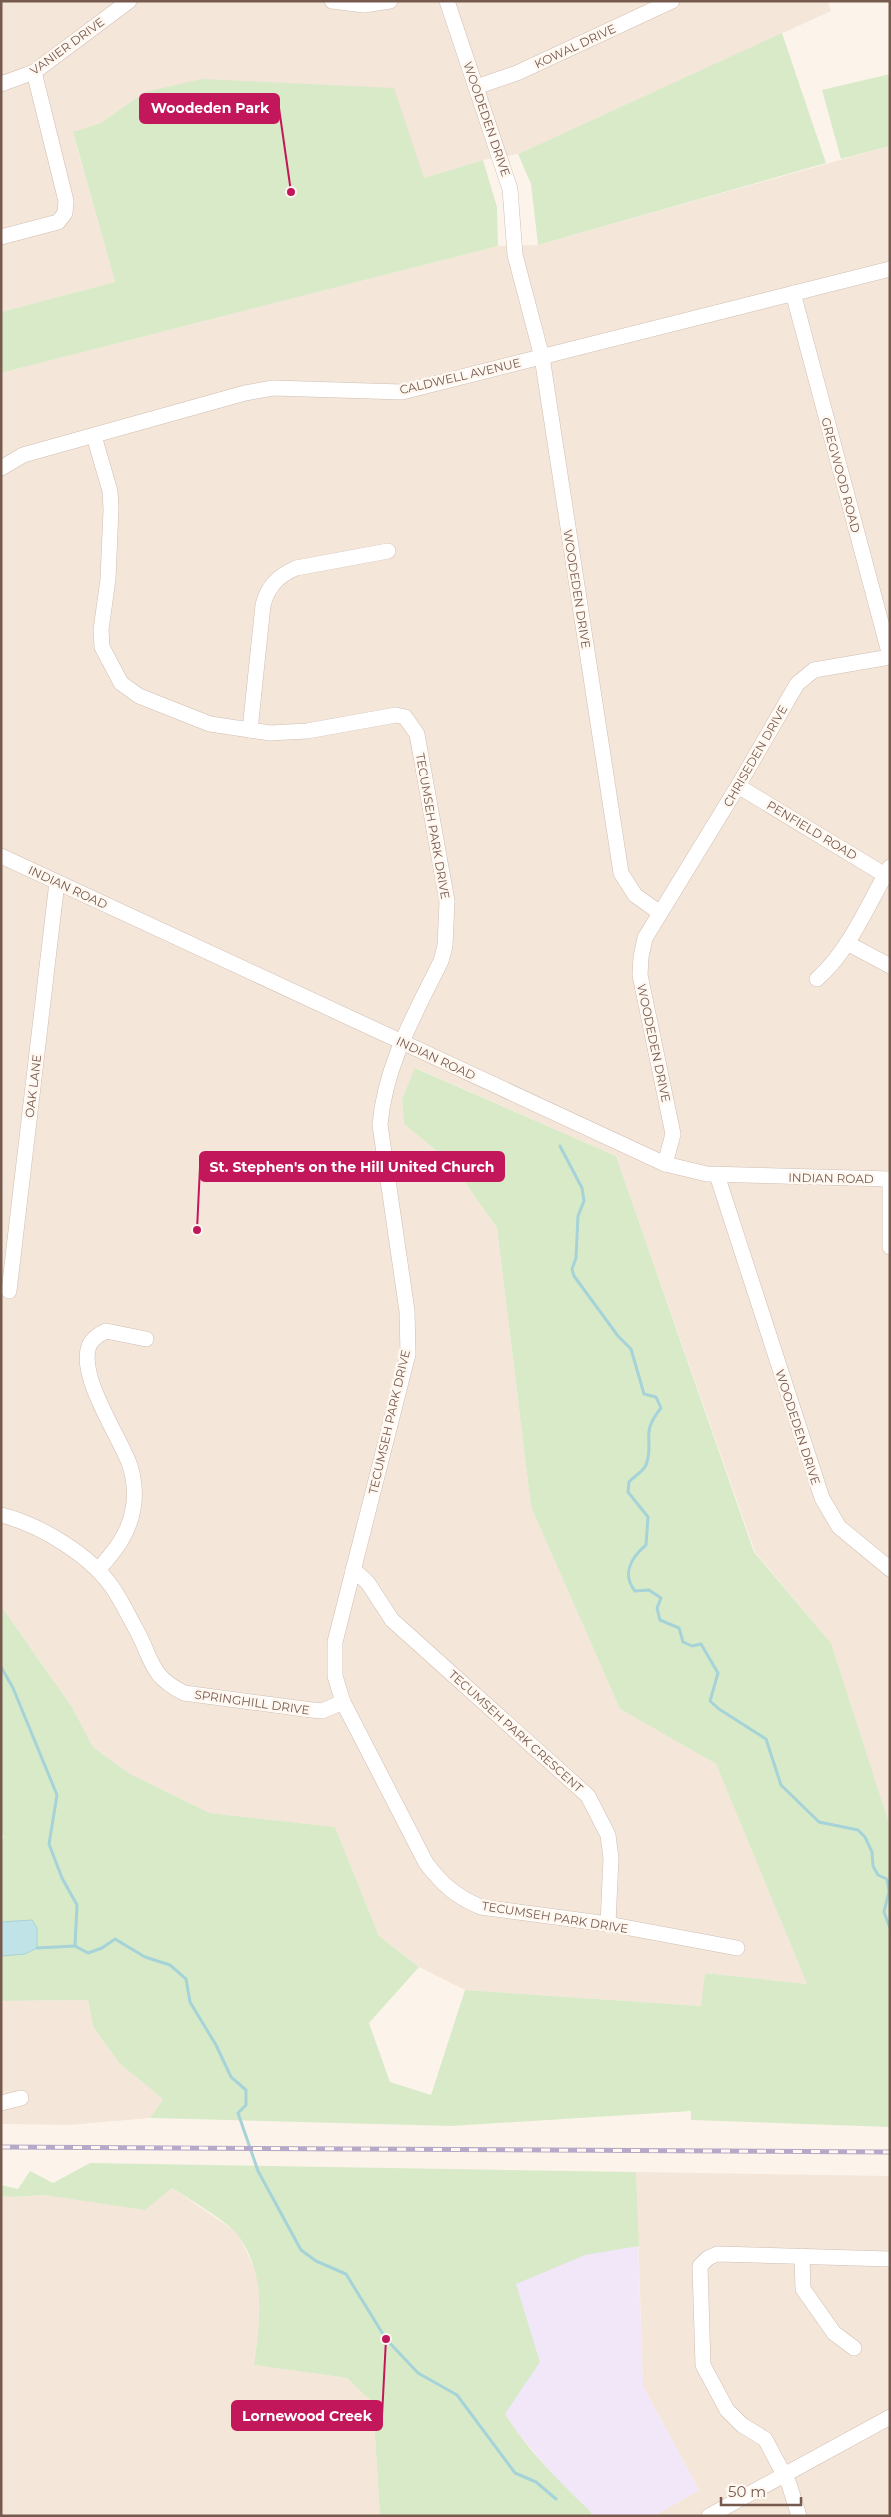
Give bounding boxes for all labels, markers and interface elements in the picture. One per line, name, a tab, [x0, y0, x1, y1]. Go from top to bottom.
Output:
street label: VANIER DRIVE	[27, 14, 107, 78]
street label: KOWAL DRIVE	[532, 21, 618, 71]
street label: WOODEDEN DRIVE	[460, 60, 514, 178]
callout: Woodeden Park	[140, 94, 279, 123]
text: Woodeden Park	[151, 99, 270, 117]
street label: CALDWELL AVENUE	[398, 355, 522, 397]
street label: GREGWOOD ROAD	[818, 416, 864, 534]
street label: WOODEDEN DRIVE	[560, 528, 594, 650]
street label: CHRISEDEN DRIVE	[720, 702, 790, 810]
street label: TECUMSEH PARK DRIVE	[413, 752, 453, 900]
street label: PENFIELD ROAD	[764, 797, 860, 863]
street label: INDIAN ROAD	[26, 862, 110, 912]
street label: WOODEDEN DRIVE	[634, 983, 674, 1103]
street label: INDIAN ROAD	[394, 1033, 478, 1083]
street label: OAK LANE	[22, 1053, 44, 1119]
callout: St. Stephen's on the Hill United Church	[200, 1152, 504, 1181]
text: St. Stephen's on the Hill United Church	[210, 1158, 494, 1176]
street label: INDIAN ROAD	[788, 1170, 874, 1186]
street label: TECUMSEH PARK DRIVE	[365, 1348, 413, 1496]
street label: WOODEDEN DRIVE	[772, 1367, 824, 1487]
street label: TECUMSEH PARK CRESCENT	[446, 1667, 586, 1795]
street label: SPRINGHILL DRIVE	[193, 1686, 311, 1718]
street label: TECUMSEH PARK DRIVE	[481, 1898, 629, 1936]
callout: Lornewood Creek	[232, 2401, 382, 2430]
text: Lornewood Creek	[242, 2407, 373, 2425]
scale bar	[721, 2474, 801, 2506]
text: 50 m	[728, 2482, 766, 2501]

